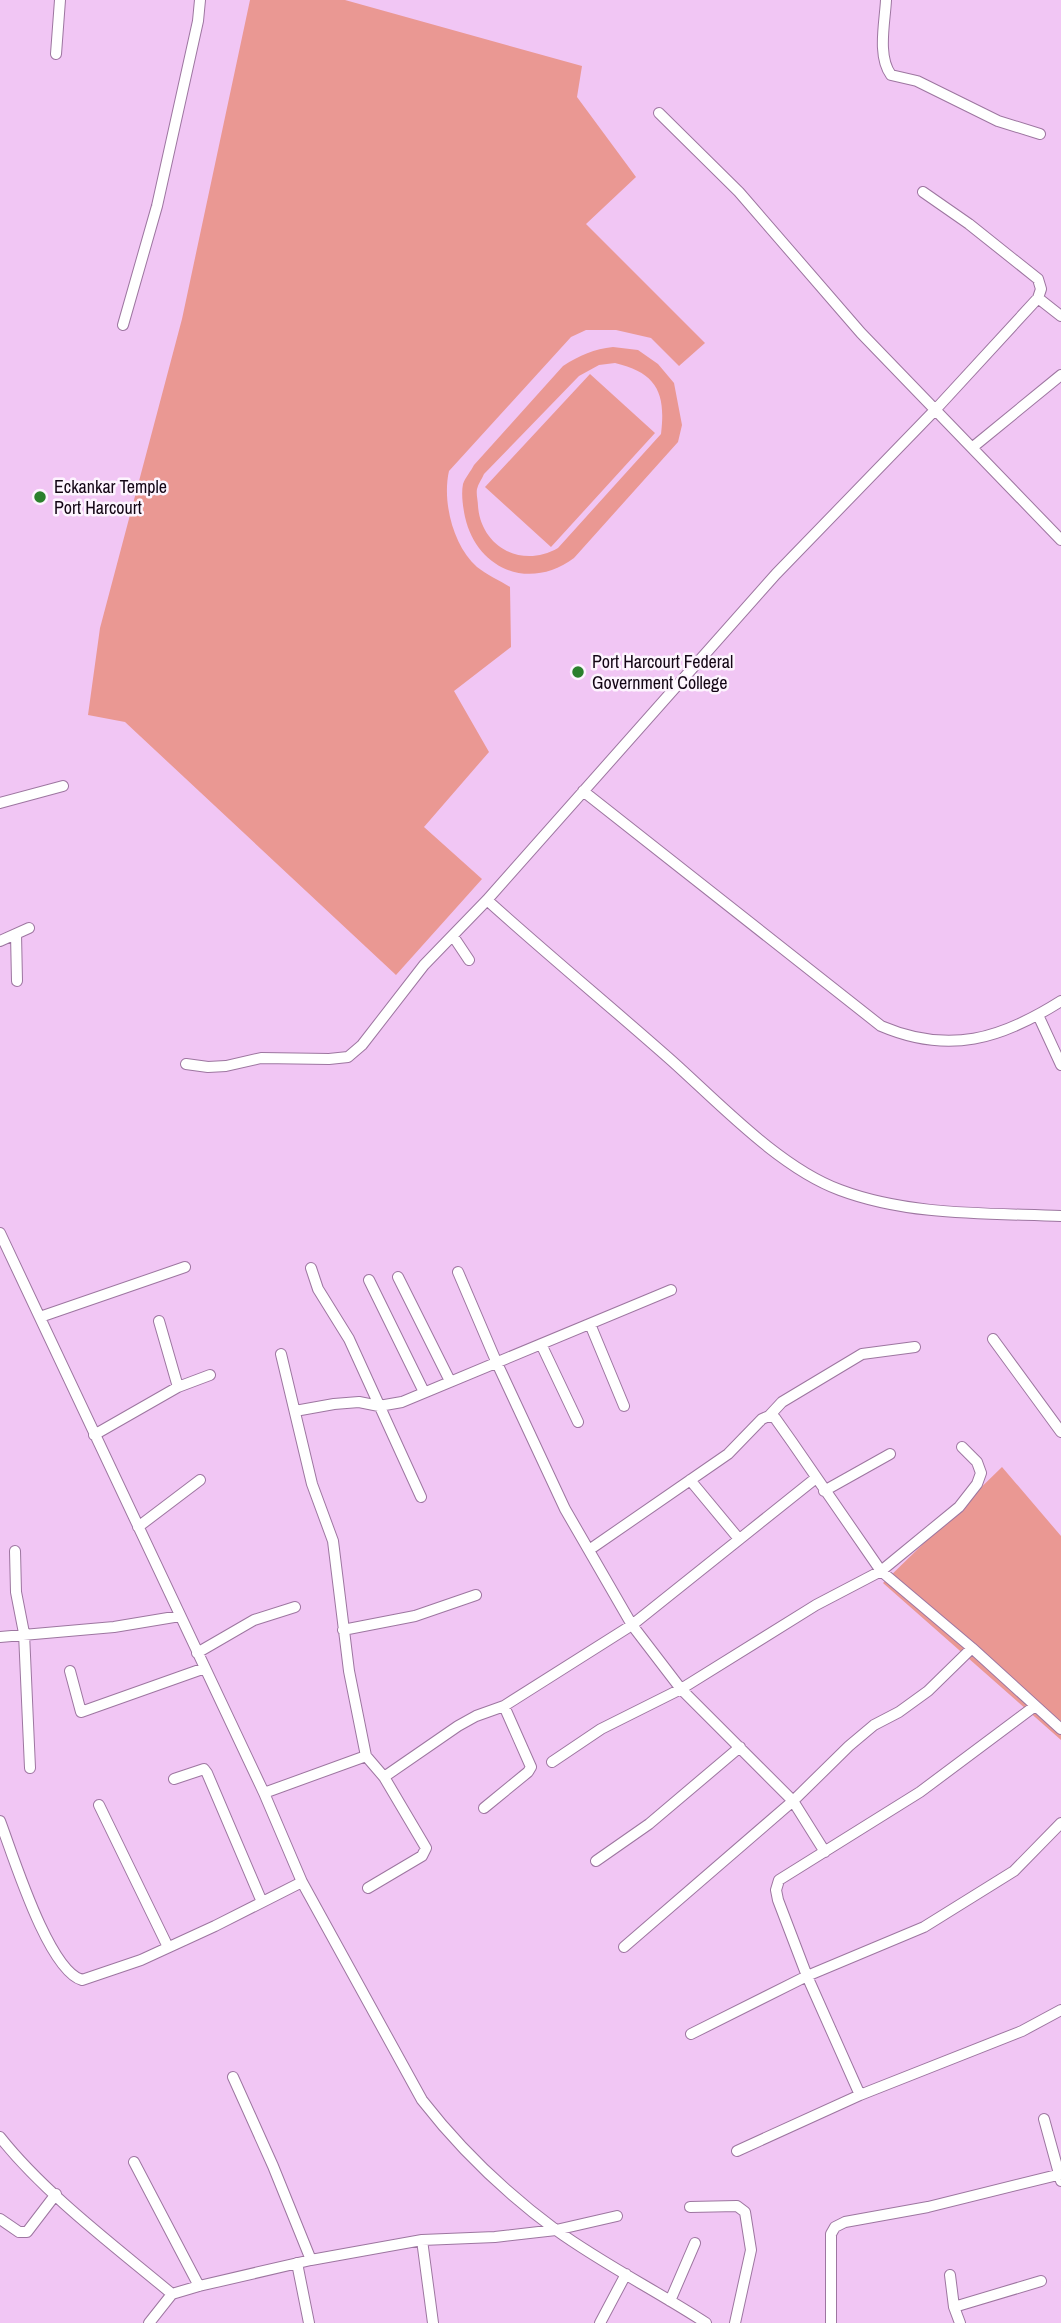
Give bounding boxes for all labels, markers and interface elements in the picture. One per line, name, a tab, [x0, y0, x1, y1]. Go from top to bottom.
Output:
place label: Eckankar Temple Port Harcourt	[54, 474, 167, 520]
marker: Eckankar Temple Port Harcourt	[32, 489, 48, 505]
place label: Port Harcourt Federal Government College	[592, 649, 733, 695]
marker: Port Harcourt Federal Government College	[570, 664, 586, 680]

